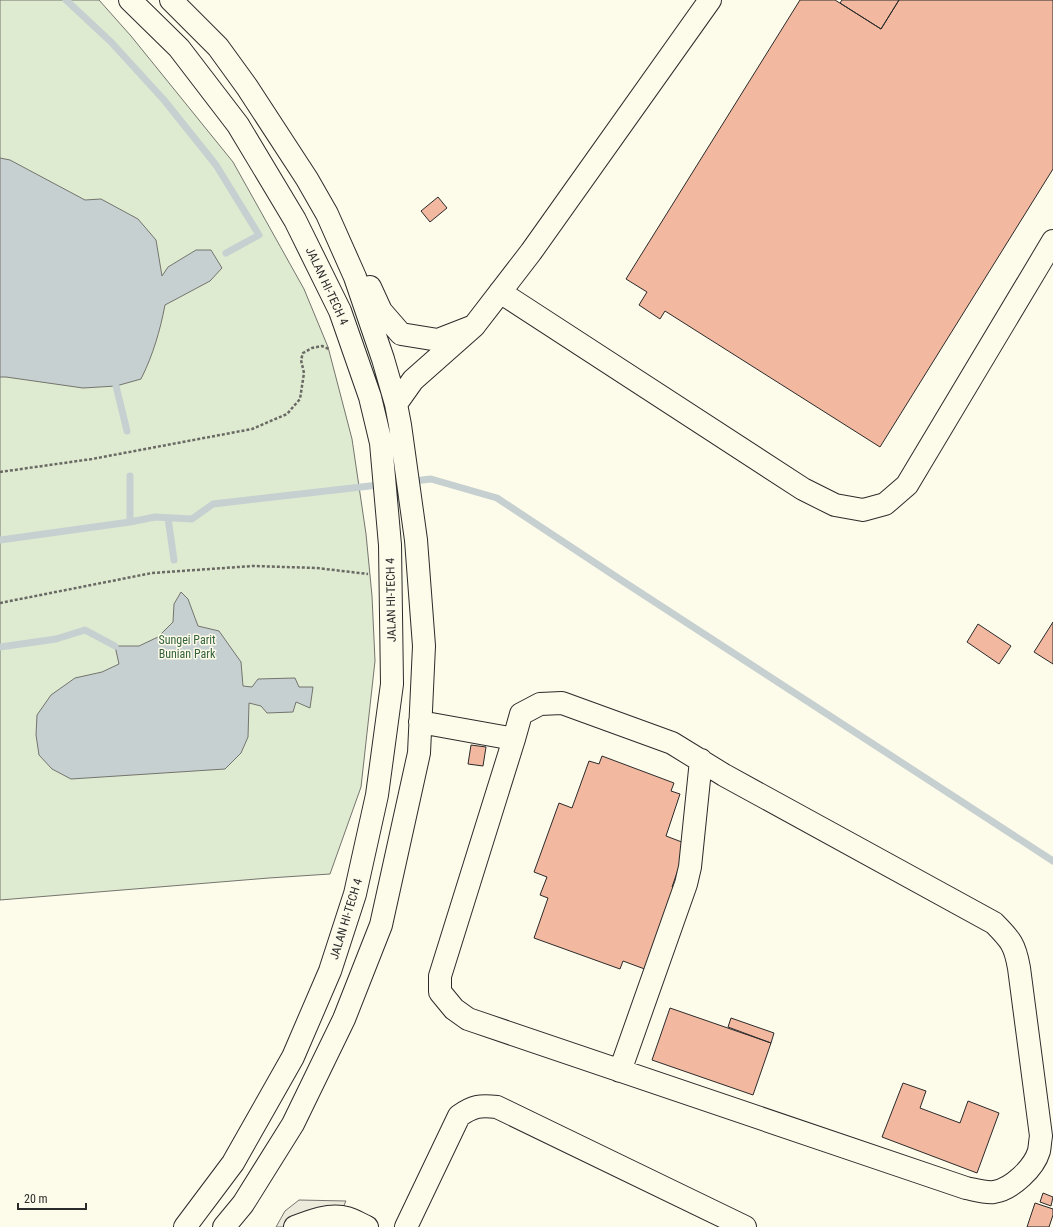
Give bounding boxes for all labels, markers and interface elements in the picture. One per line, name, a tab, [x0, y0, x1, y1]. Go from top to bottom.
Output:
street label: JALAN HI-TECH 4	[303, 245, 351, 327]
street label: JALAN HI-TECH 4	[383, 558, 399, 642]
park label: Sungei Parit Bunian Park	[158, 633, 216, 661]
street label: JALAN HI-TECH 4	[327, 877, 365, 961]
scale bar	[18, 1185, 86, 1211]
text: 20 m	[24, 1192, 48, 1206]

